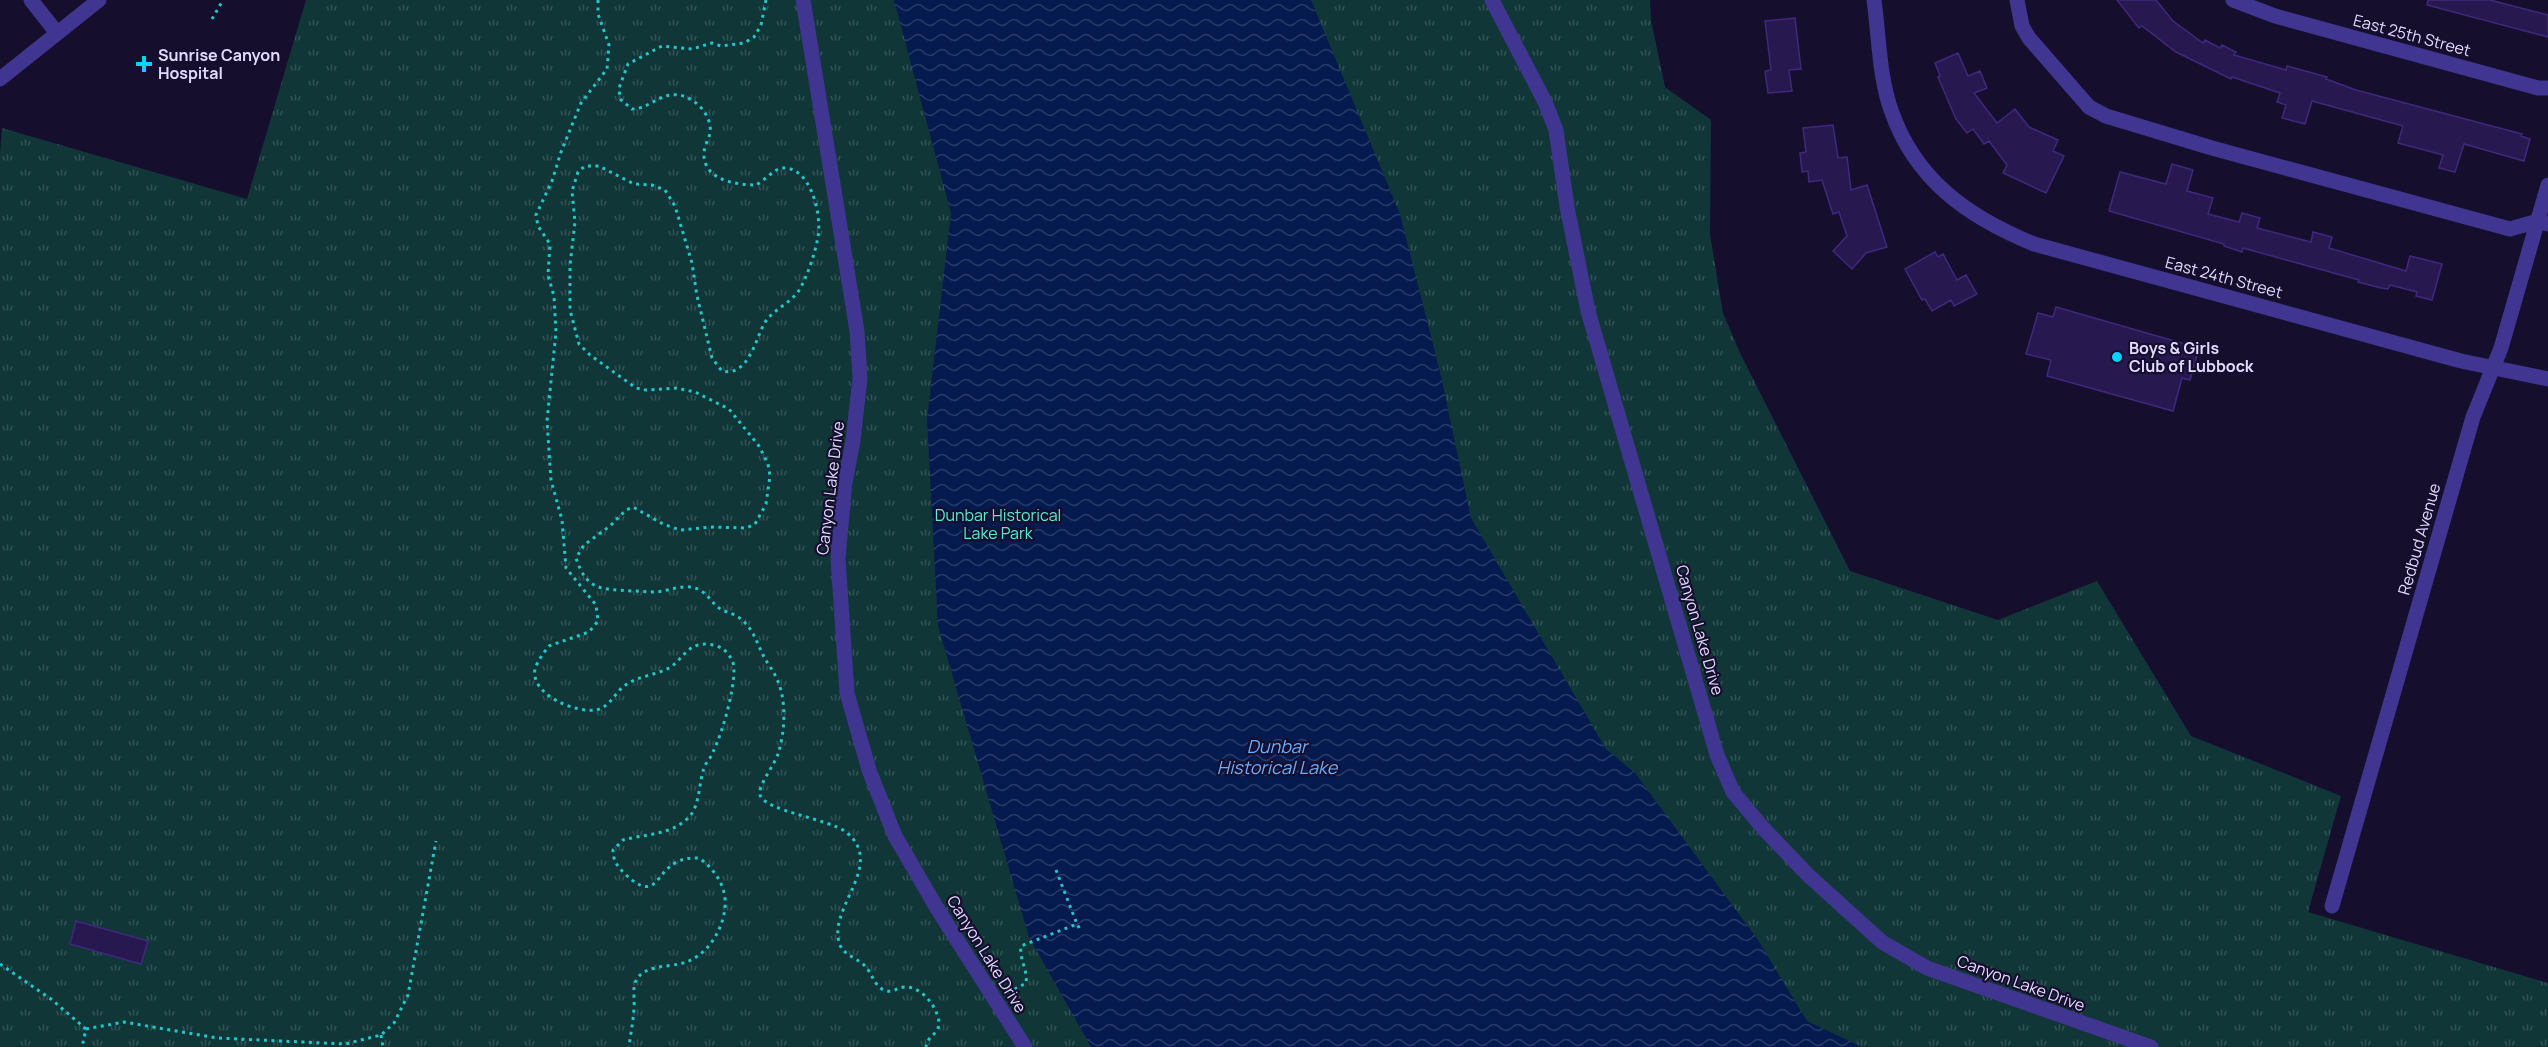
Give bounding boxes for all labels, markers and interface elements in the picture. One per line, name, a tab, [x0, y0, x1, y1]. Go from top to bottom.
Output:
street label: East 25th Street	[2351, 9, 2473, 61]
place label: Sunrise Canyon Hospital	[158, 44, 280, 84]
marker: Sunrise Canyon Hospital	[135, 55, 153, 73]
street label: East 24th Street	[2163, 251, 2285, 303]
place label: Boys & Girls Club of Lubbock	[2129, 337, 2254, 377]
marker: Boys & Girls Club of Lubbock	[2110, 350, 2124, 364]
street label: Canyon Lake Drive	[811, 420, 849, 556]
street label: Redbud Avenue	[2393, 481, 2445, 597]
park label: Dunbar Historical Lake Park	[935, 504, 1061, 544]
street label: Canyon Lake Drive	[1671, 562, 1729, 698]
water label: Dunbar Historical Lake	[1217, 734, 1339, 779]
street label: Canyon Lake Drive	[942, 891, 1032, 1017]
street label: Canyon Lake Drive	[1954, 950, 2088, 1016]

